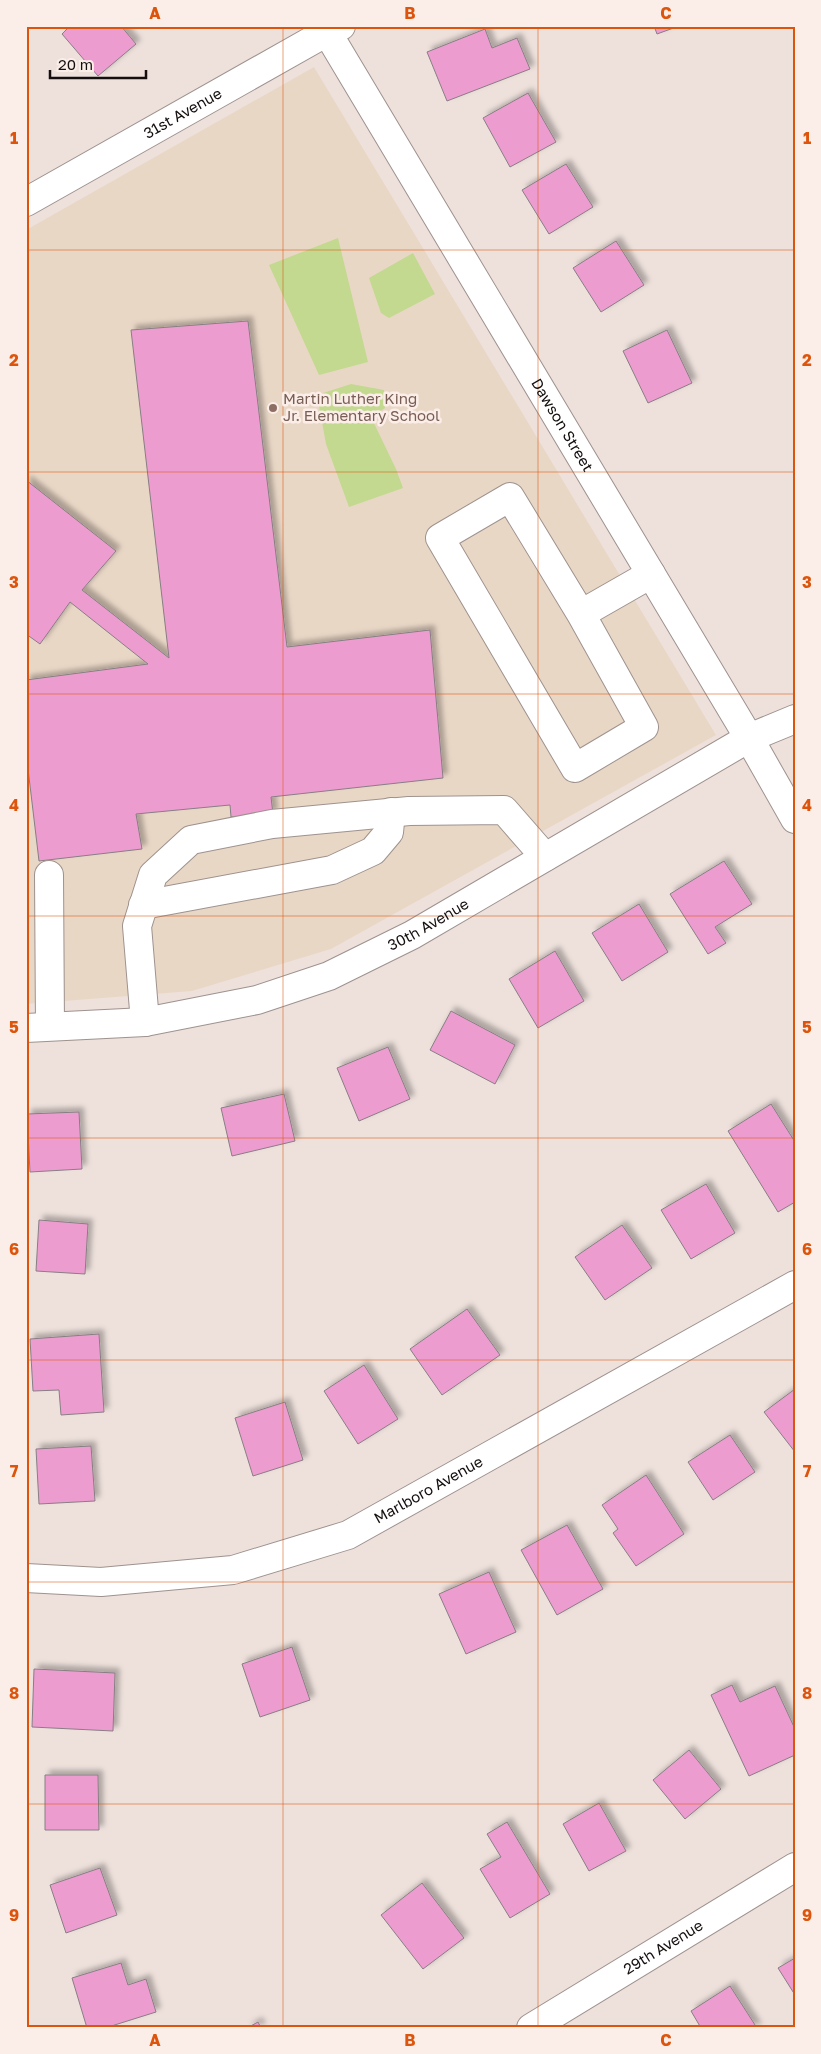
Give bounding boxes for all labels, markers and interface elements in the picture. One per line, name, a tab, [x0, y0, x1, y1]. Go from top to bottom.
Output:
text: A	[149, 3, 161, 23]
text: B	[404, 3, 416, 23]
text: C	[660, 3, 672, 23]
scale bar	[50, 48, 146, 80]
text: 20 m	[58, 55, 93, 73]
street label: 31st Avenue	[140, 83, 225, 142]
text: 1	[10, 128, 18, 148]
text: 1	[803, 128, 811, 148]
text: 2	[9, 350, 19, 370]
text: 2	[802, 350, 812, 370]
street label: Dawson Street	[528, 375, 598, 474]
place label: Martin Luther King Jr. Elementary School	[283, 389, 440, 424]
marker: Martin Luther King Jr. Elementary School	[267, 402, 279, 414]
text: 3	[9, 572, 19, 592]
text: 3	[802, 572, 812, 592]
text: 4	[9, 795, 19, 815]
text: 4	[802, 795, 812, 815]
street label: 30th Avenue	[384, 894, 472, 954]
text: 5	[9, 1017, 19, 1037]
text: 5	[802, 1017, 812, 1037]
text: 6	[9, 1239, 19, 1259]
text: 6	[802, 1239, 812, 1259]
street label: Marlboro Avenue	[370, 1451, 486, 1527]
text: 7	[10, 1461, 19, 1481]
text: 7	[803, 1461, 812, 1481]
text: 8	[9, 1683, 19, 1703]
text: 8	[802, 1683, 812, 1703]
text: 9	[9, 1905, 19, 1925]
text: 9	[802, 1905, 812, 1925]
street label: 29th Avenue	[620, 1915, 706, 1978]
text: A	[149, 2030, 161, 2050]
text: B	[404, 2030, 416, 2050]
text: C	[660, 2030, 672, 2050]

